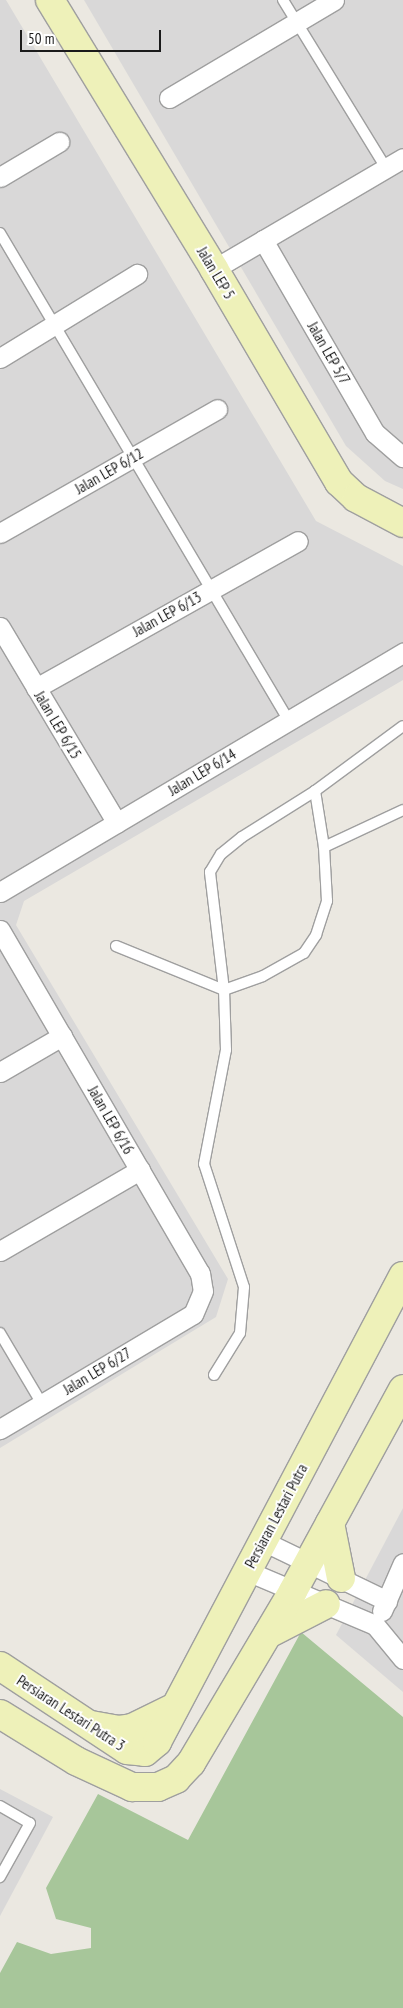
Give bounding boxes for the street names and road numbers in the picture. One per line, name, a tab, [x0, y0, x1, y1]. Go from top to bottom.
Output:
street label: Jalan LEP 5	[193, 243, 239, 303]
street label: Jalan LEP 5/7	[304, 318, 354, 388]
street label: Jalan LEP 6/12	[72, 444, 146, 498]
street label: Jalan LEP 6/13	[129, 588, 205, 640]
street label: Jalan LEP 6/15	[31, 688, 85, 762]
street label: Jalan LEP 6/14	[165, 745, 239, 799]
street label: Jalan LEP 6/16	[84, 1083, 138, 1157]
street label: Jalan LEP 6/27	[60, 1344, 134, 1398]
street label: Persiaran Lestari Putra	[241, 1461, 311, 1571]
street label: Persiaran Lestari Putra 3	[14, 1671, 128, 1755]

